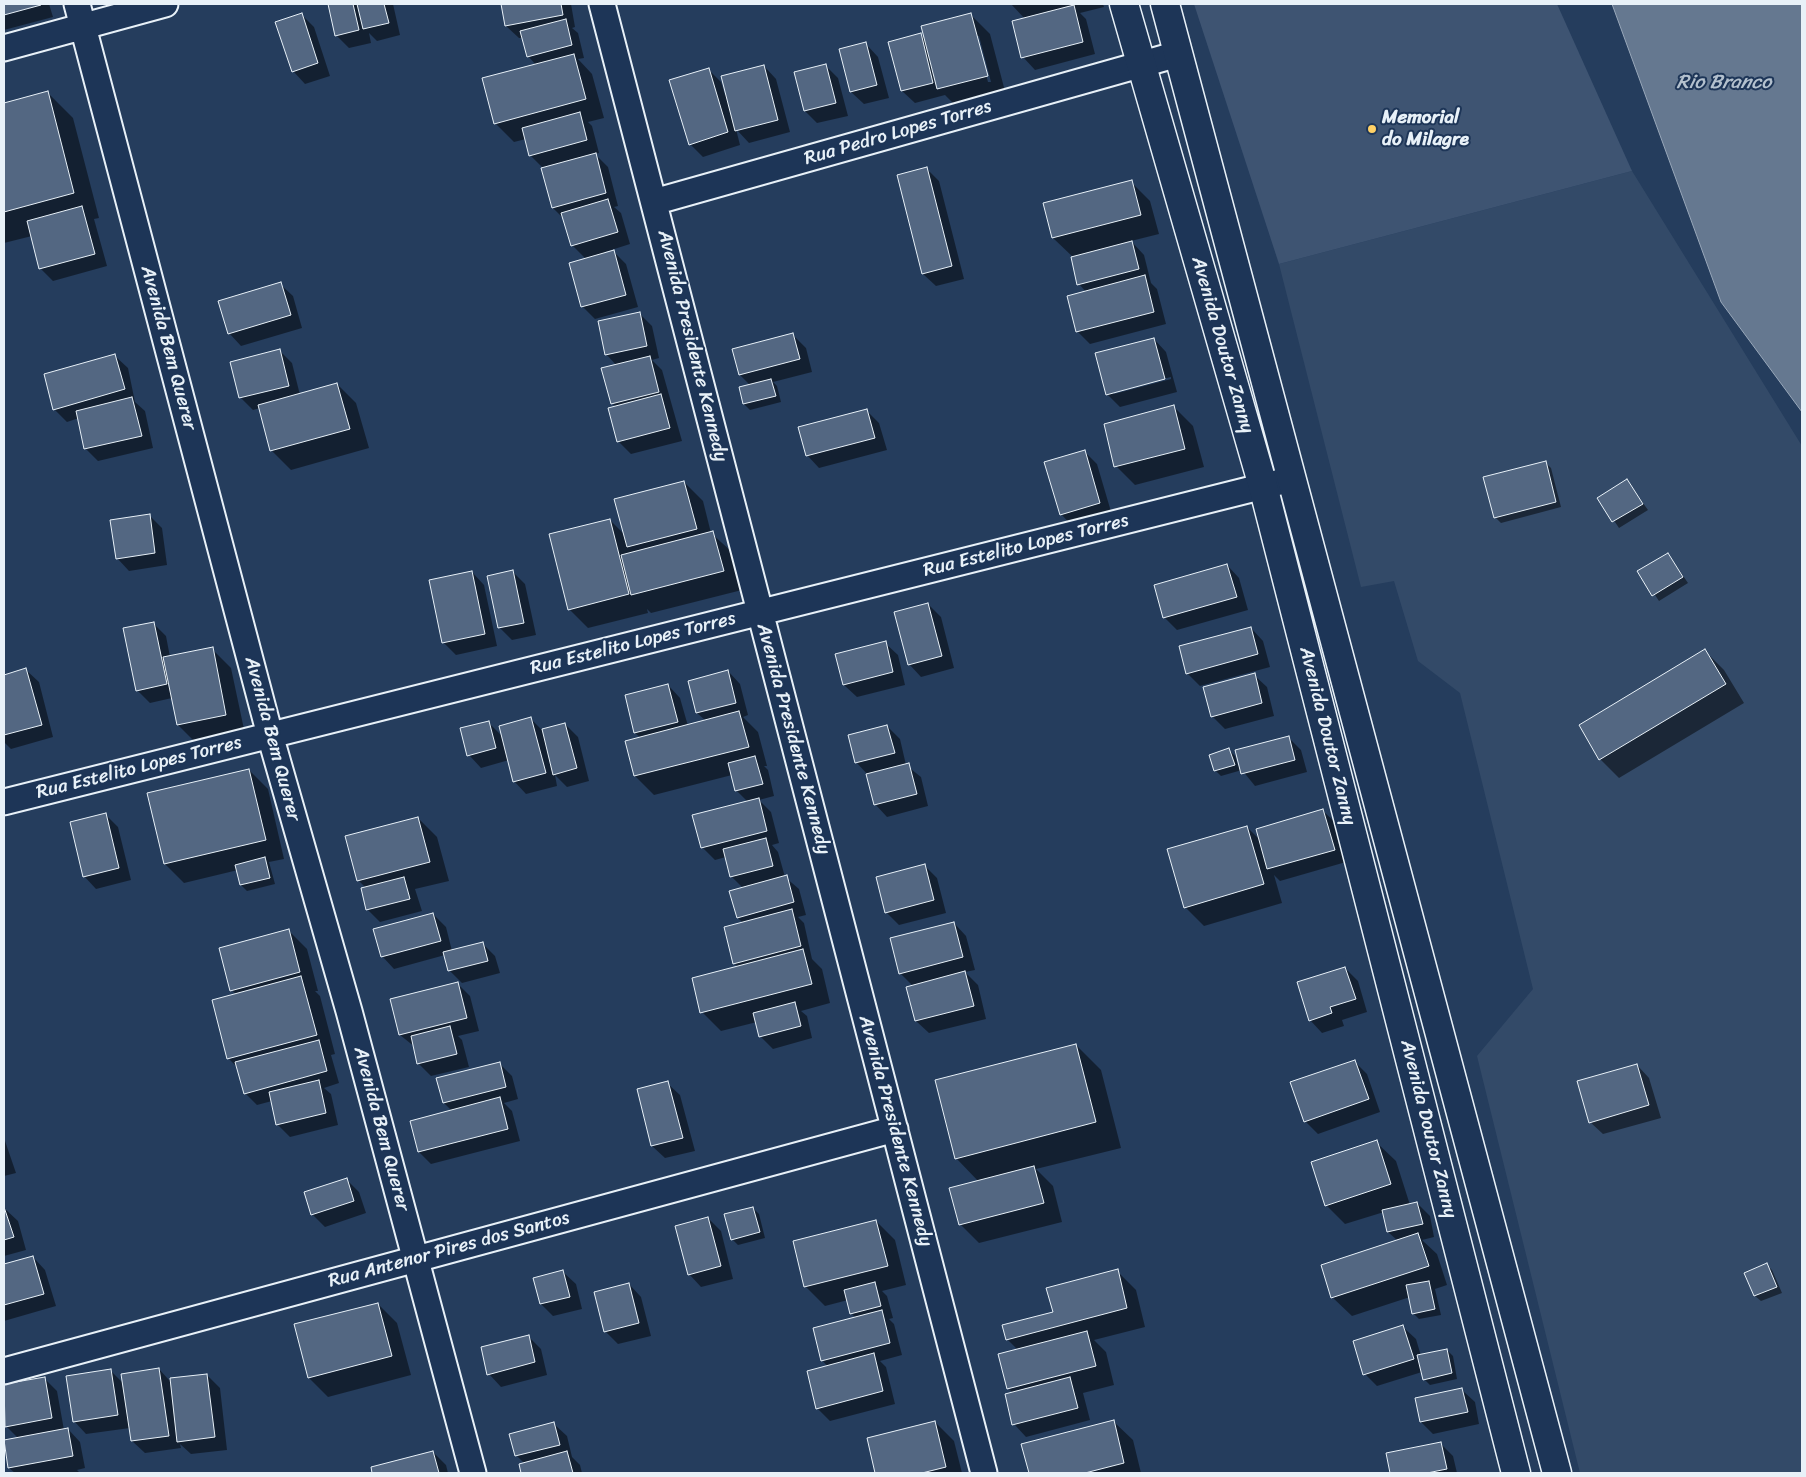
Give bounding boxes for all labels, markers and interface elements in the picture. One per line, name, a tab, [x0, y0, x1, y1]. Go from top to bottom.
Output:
water label: Rio Branco	[1677, 71, 1771, 95]
street label: Rua Pedro Lopes Torres	[802, 95, 994, 171]
place label: Memorial do Milagre	[1382, 107, 1469, 151]
marker: Memorial do Milagre	[1366, 123, 1378, 135]
street label: Avenida Presidente Kennedy	[652, 228, 732, 464]
street label: Avenida Doutor Zanny	[1186, 254, 1258, 436]
street label: Avenida Bem Querer	[135, 263, 201, 433]
street label: Rua Estelito Lopes Torres	[921, 509, 1131, 583]
street label: Rua Estelito Lopes Torres	[528, 607, 738, 681]
street label: Avenida Presidente Kennedy	[751, 621, 835, 857]
street label: Avenida Doutor Zanny	[1294, 645, 1360, 827]
street label: Avenida Bem Querer	[239, 654, 305, 824]
street label: Rua Estelito Lopes Torres	[34, 731, 244, 805]
street label: Avenida Presidente Kennedy	[853, 1013, 937, 1249]
street label: Avenida Doutor Zanny	[1395, 1038, 1461, 1220]
street label: Avenida Bem Querer	[348, 1044, 414, 1214]
street label: Rua Antenor Pires dos Santos	[326, 1207, 572, 1293]

